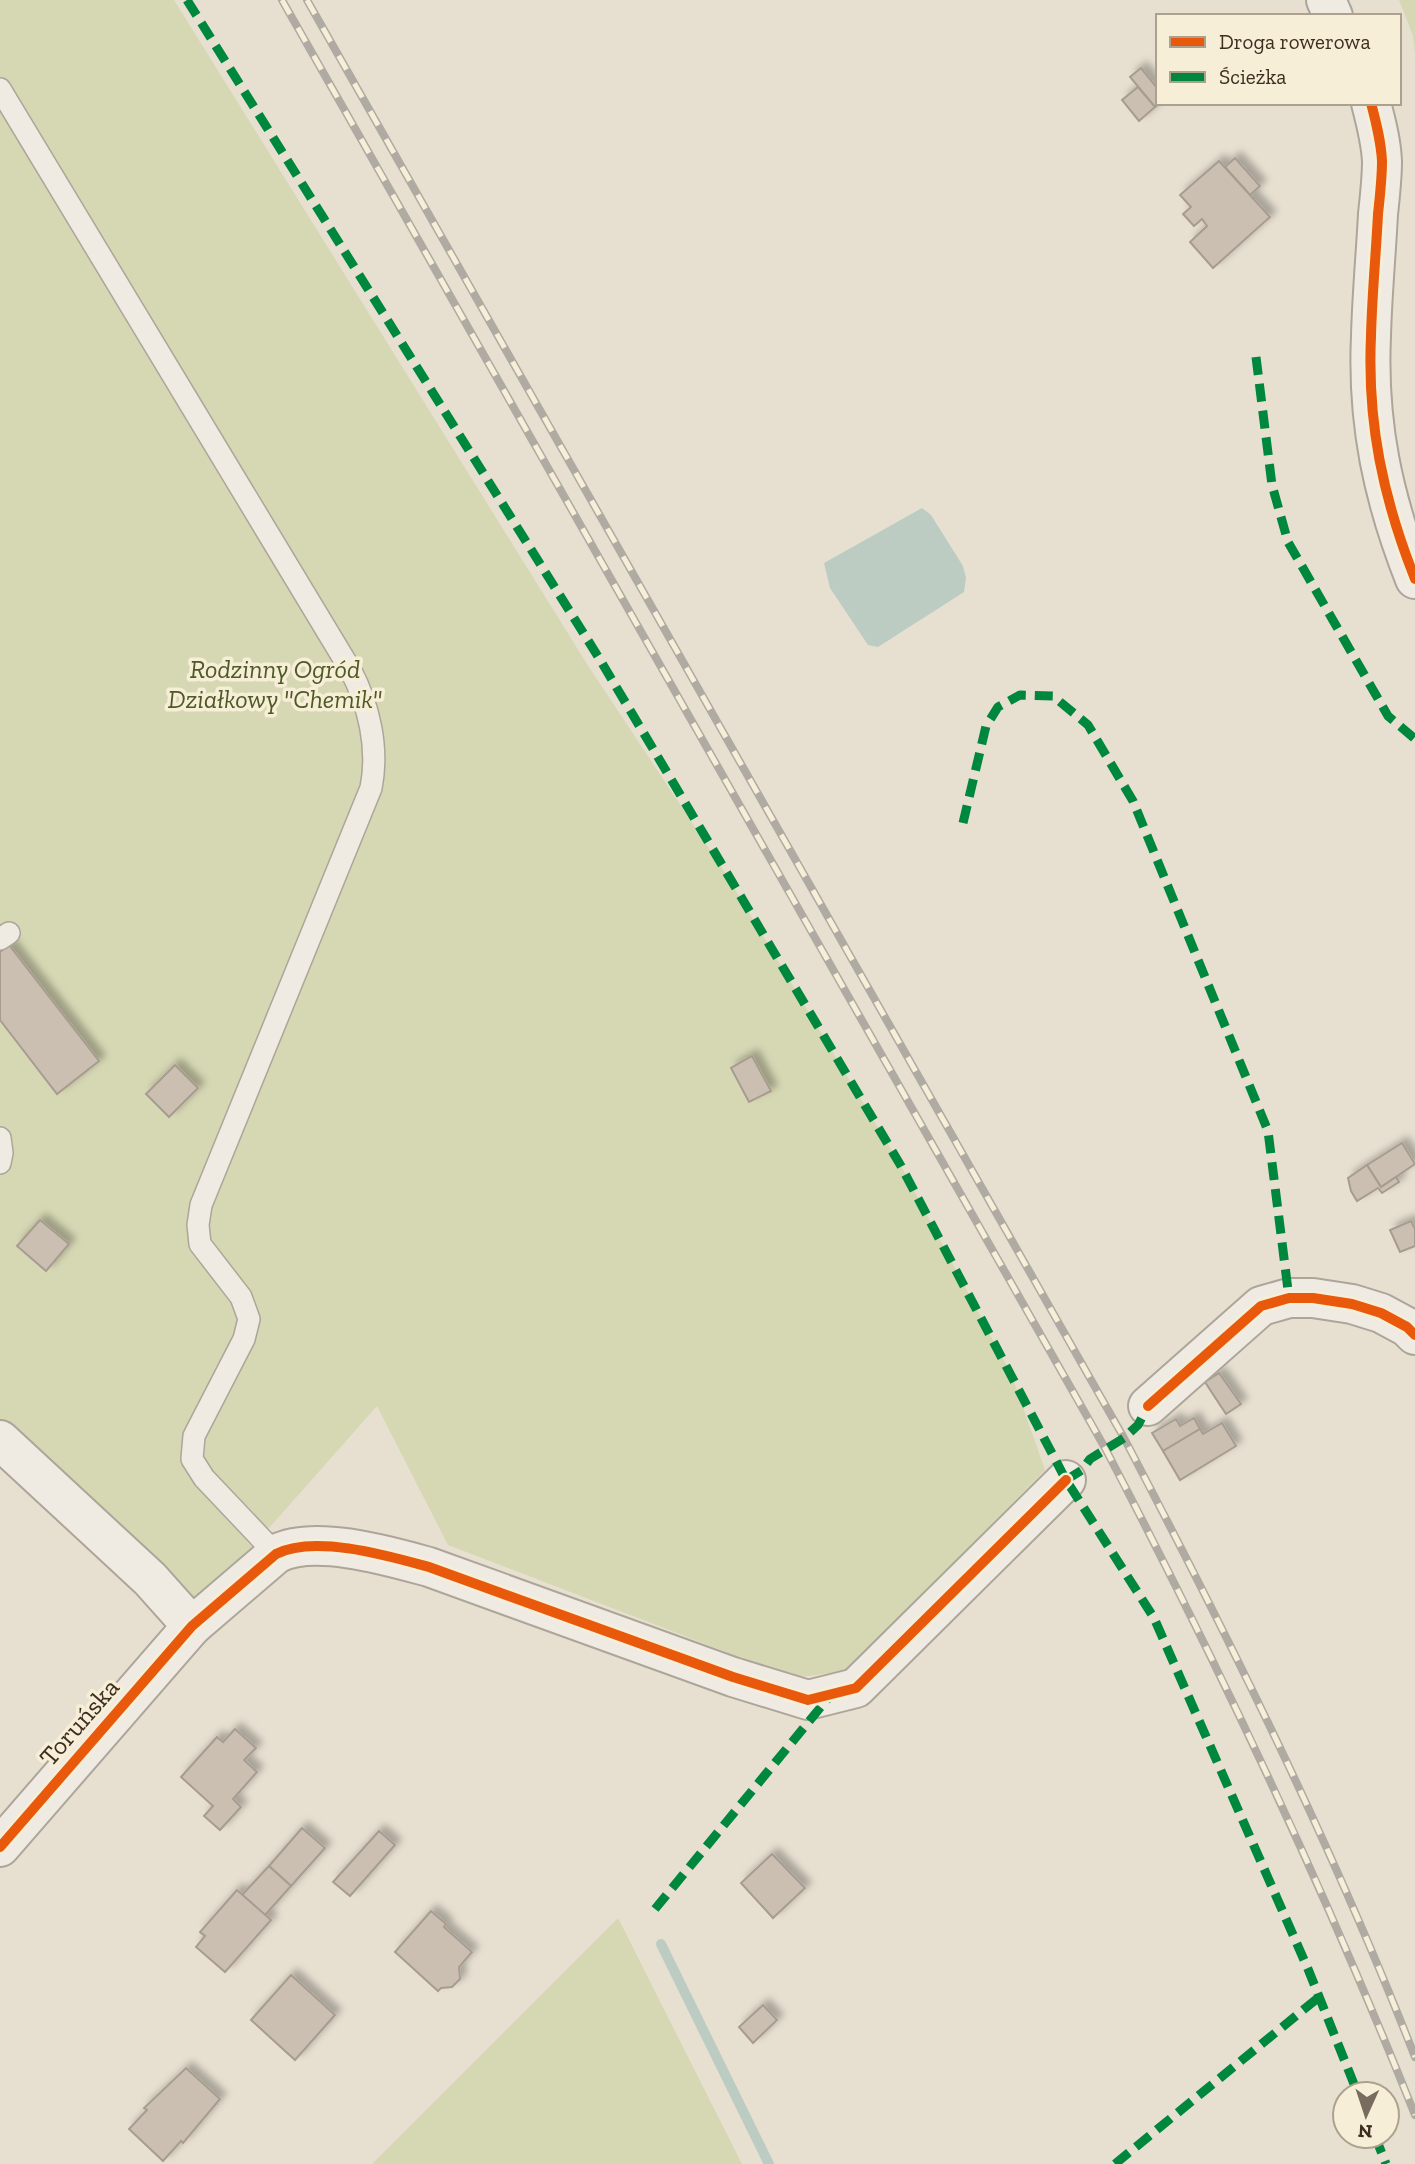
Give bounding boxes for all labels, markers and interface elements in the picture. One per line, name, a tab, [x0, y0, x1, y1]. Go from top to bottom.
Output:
legend	[1156, 14, 1401, 105]
text: Droga rowerowa	[1219, 29, 1371, 54]
text: Ścieżka	[1219, 64, 1286, 89]
park label: Rodzinny Ogród Działkowy "Chemik"	[168, 653, 382, 715]
street label: Toruńska	[32, 1671, 126, 1772]
north arrow	[1331, 2080, 1401, 2150]
text: N	[1357, 2120, 1373, 2143]

